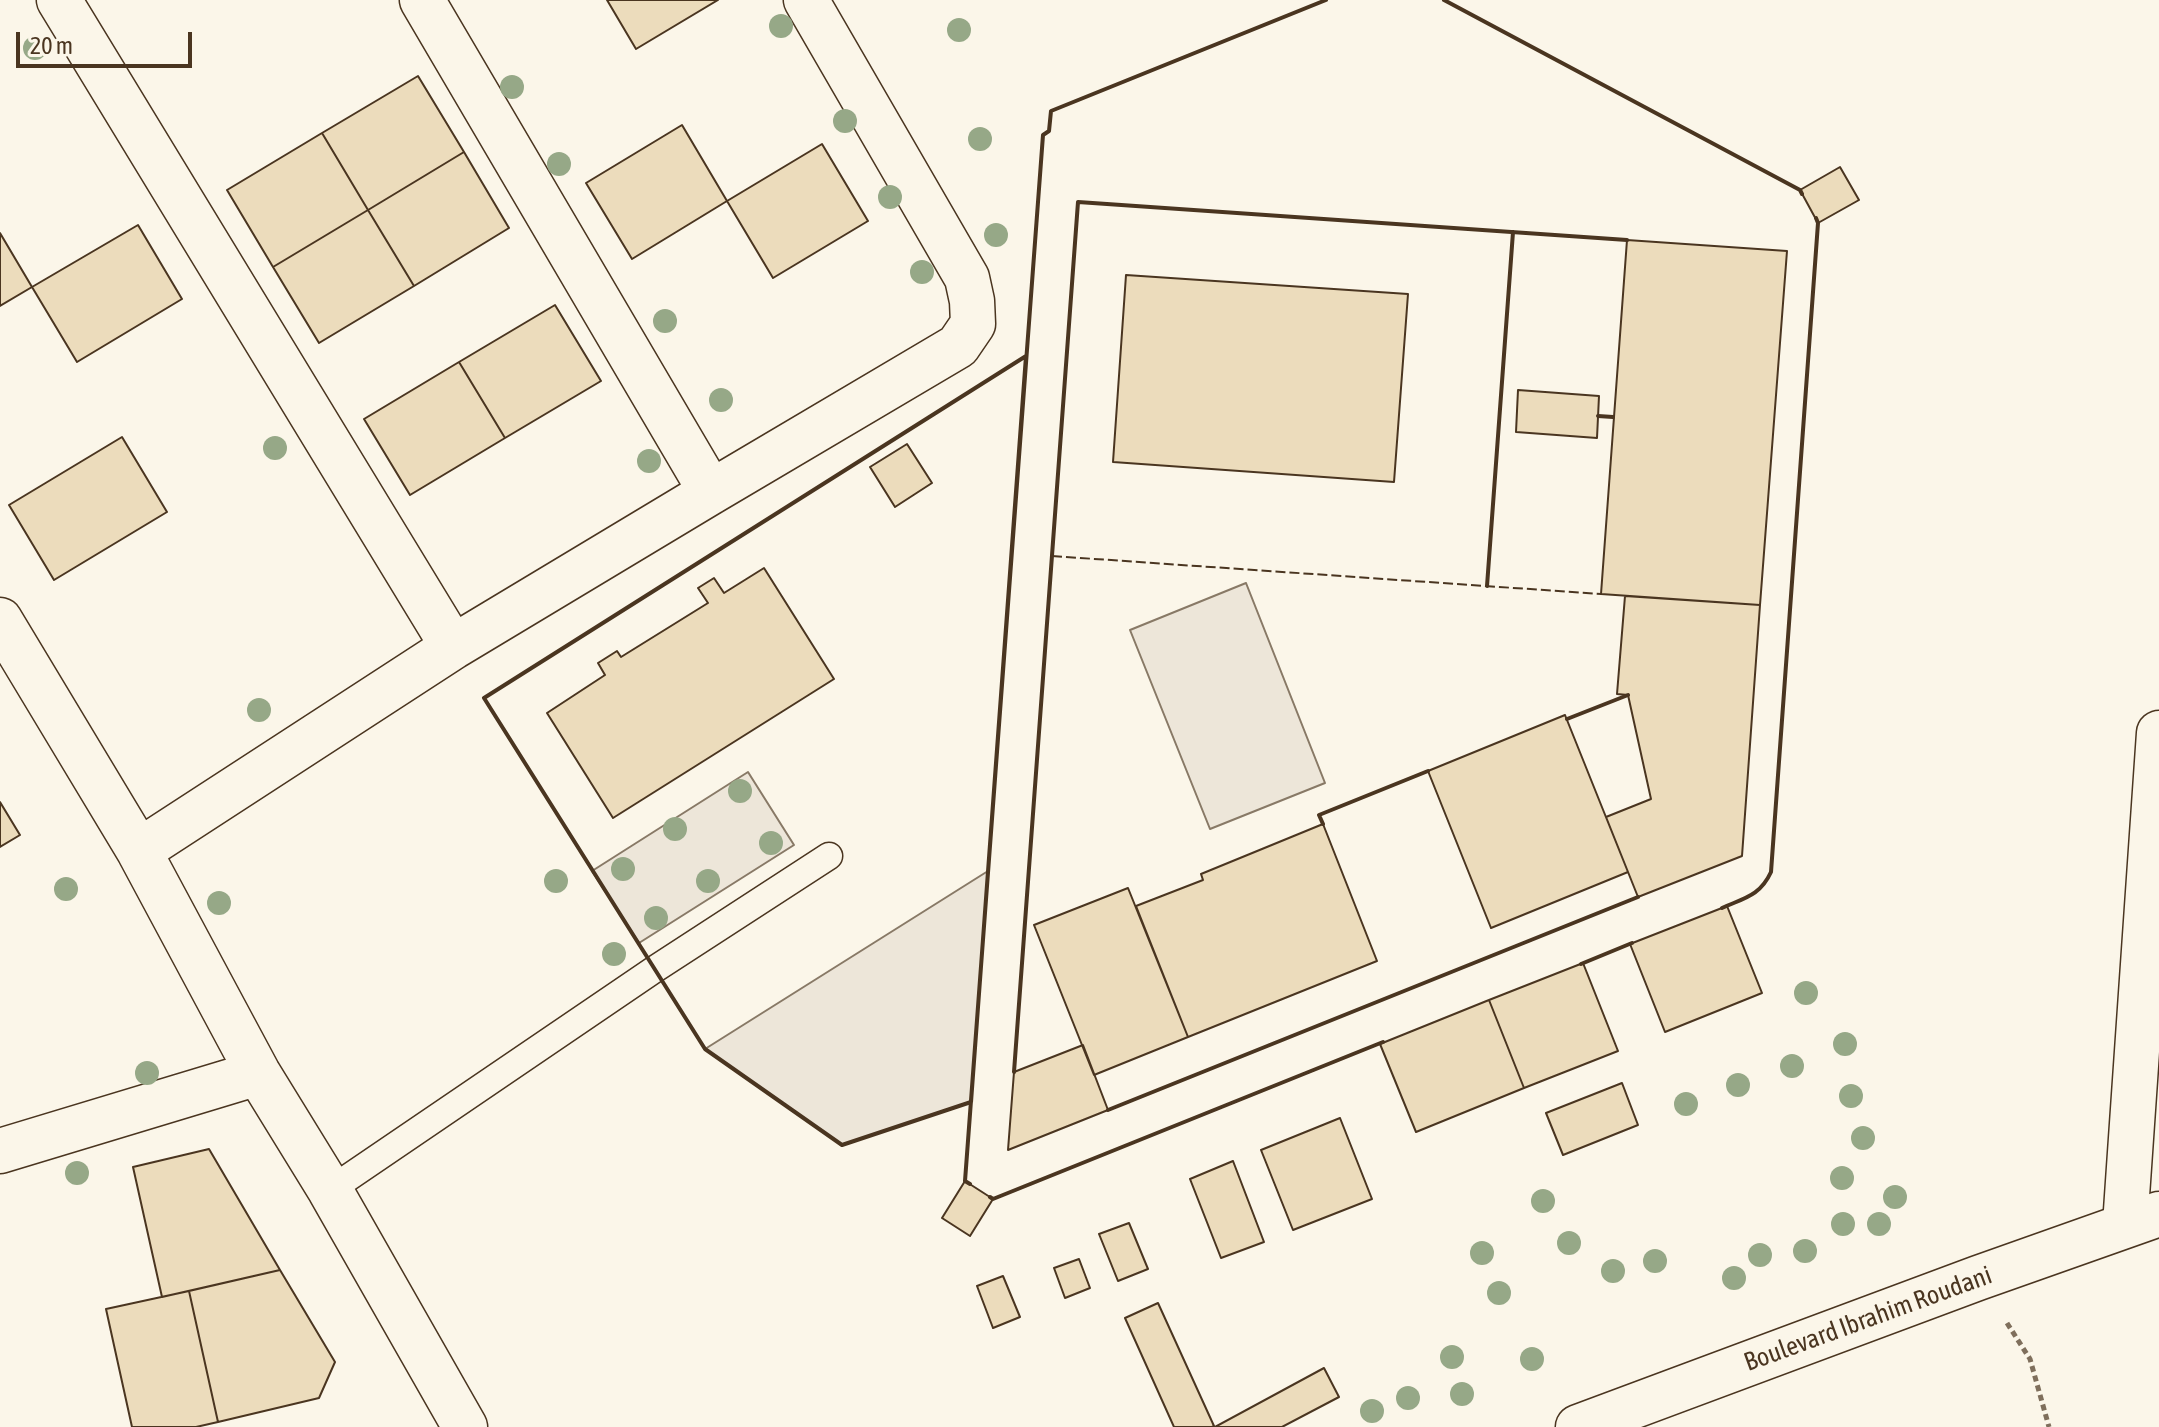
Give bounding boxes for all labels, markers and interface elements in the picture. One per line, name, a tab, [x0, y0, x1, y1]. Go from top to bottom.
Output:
scale bar	[20, 16, 196, 66]
text: 20 m	[30, 32, 73, 59]
street label: Boulevard Ibrahim Roudani	[1740, 1260, 1996, 1378]

